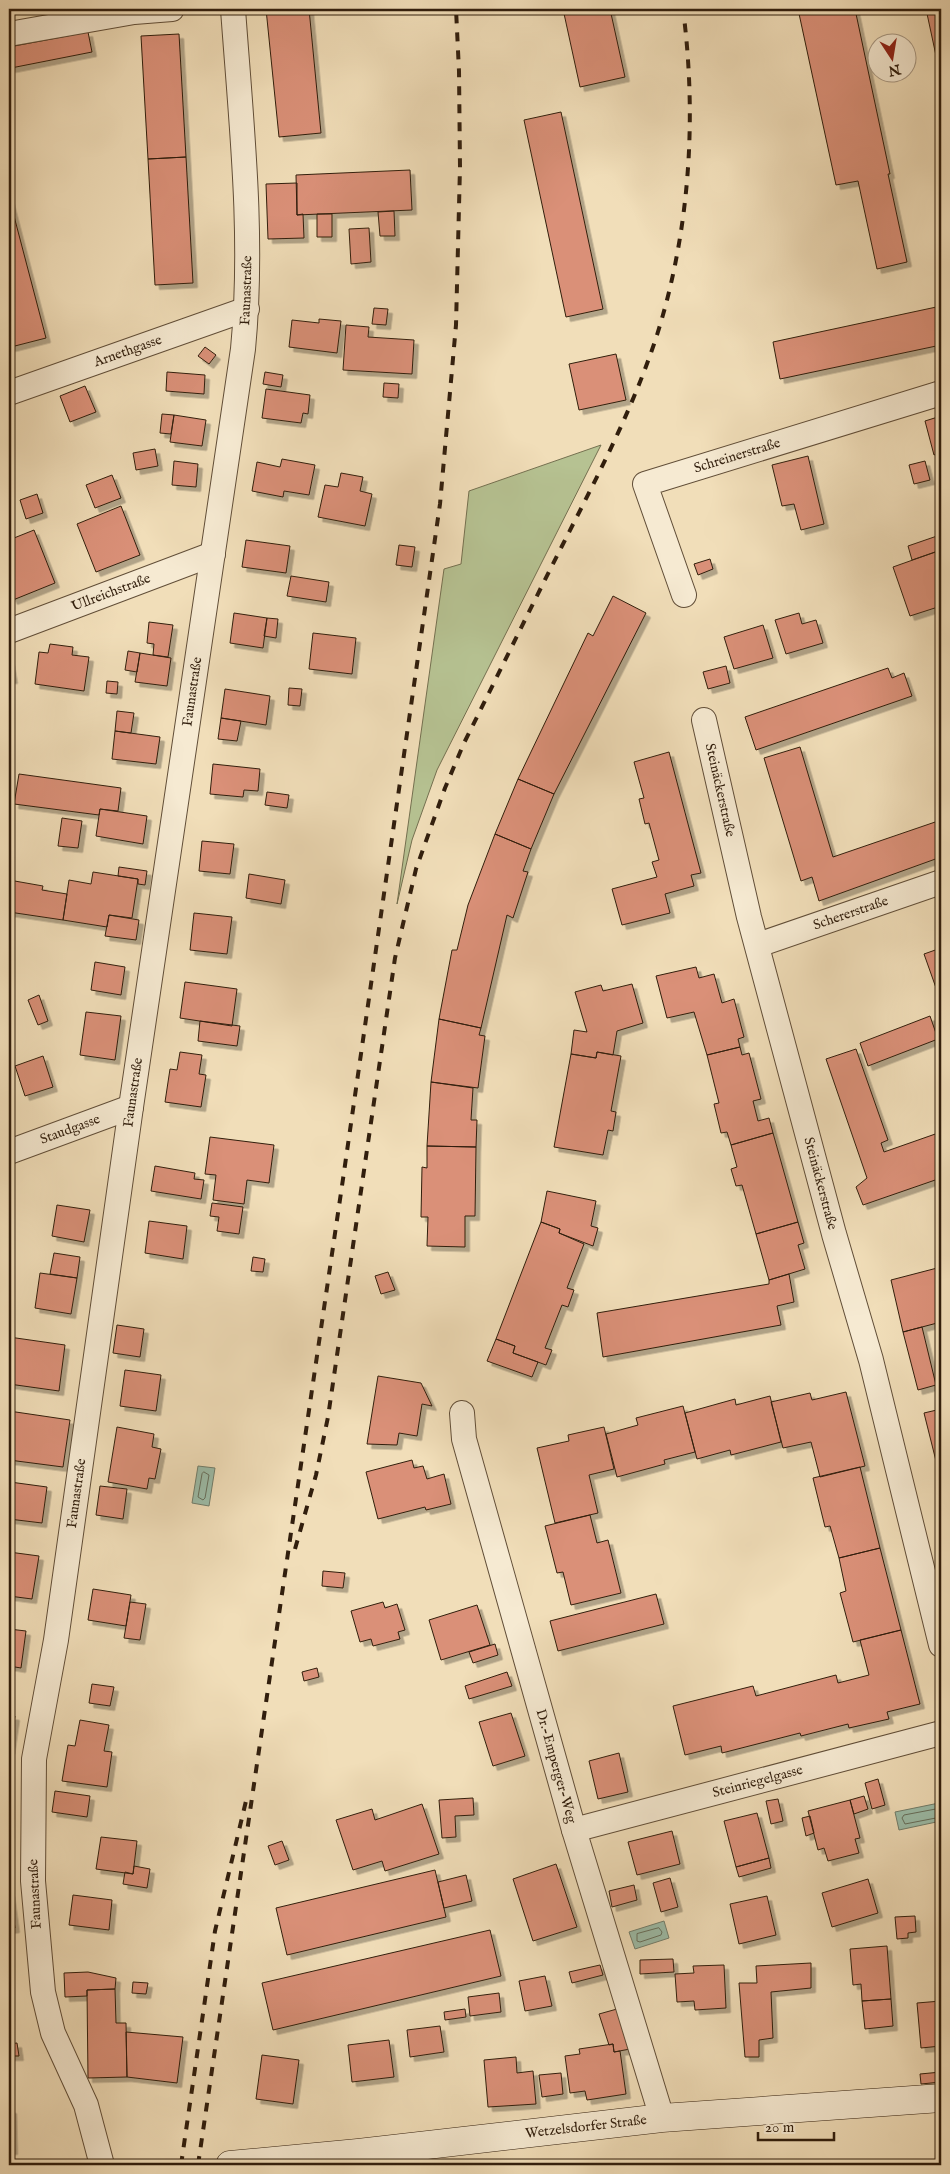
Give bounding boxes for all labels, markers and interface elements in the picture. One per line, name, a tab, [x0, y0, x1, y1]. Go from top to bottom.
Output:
north arrow	[868, 32, 918, 82]
text: N	[887, 59, 903, 80]
street label: Faunastraße	[236, 255, 256, 326]
street label: Arnethgasse	[91, 331, 165, 372]
street label: Schreinerstraße	[692, 434, 783, 477]
street label: Ullreichstraße	[69, 569, 153, 616]
street label: Faunastraße	[178, 655, 206, 728]
street label: Steinäckerstraße	[701, 742, 740, 839]
street label: Schererstraße	[811, 892, 891, 934]
street label: Faunastraße	[119, 1056, 147, 1128]
street label: Staudgasse	[37, 1110, 103, 1149]
street label: Steinäckerstraße	[799, 1135, 842, 1232]
street label: Faunastraße	[63, 1457, 91, 1529]
street label: Dr.-Emperger-Weg	[531, 1707, 581, 1826]
street label: Steinriegelgasse	[711, 1761, 805, 1802]
street label: Faunastraße	[24, 1858, 46, 1929]
scale bar	[758, 2109, 834, 2141]
street label: Wetzelsdorfer Straße	[524, 2111, 648, 2143]
text: 20 m	[765, 2118, 795, 2137]

